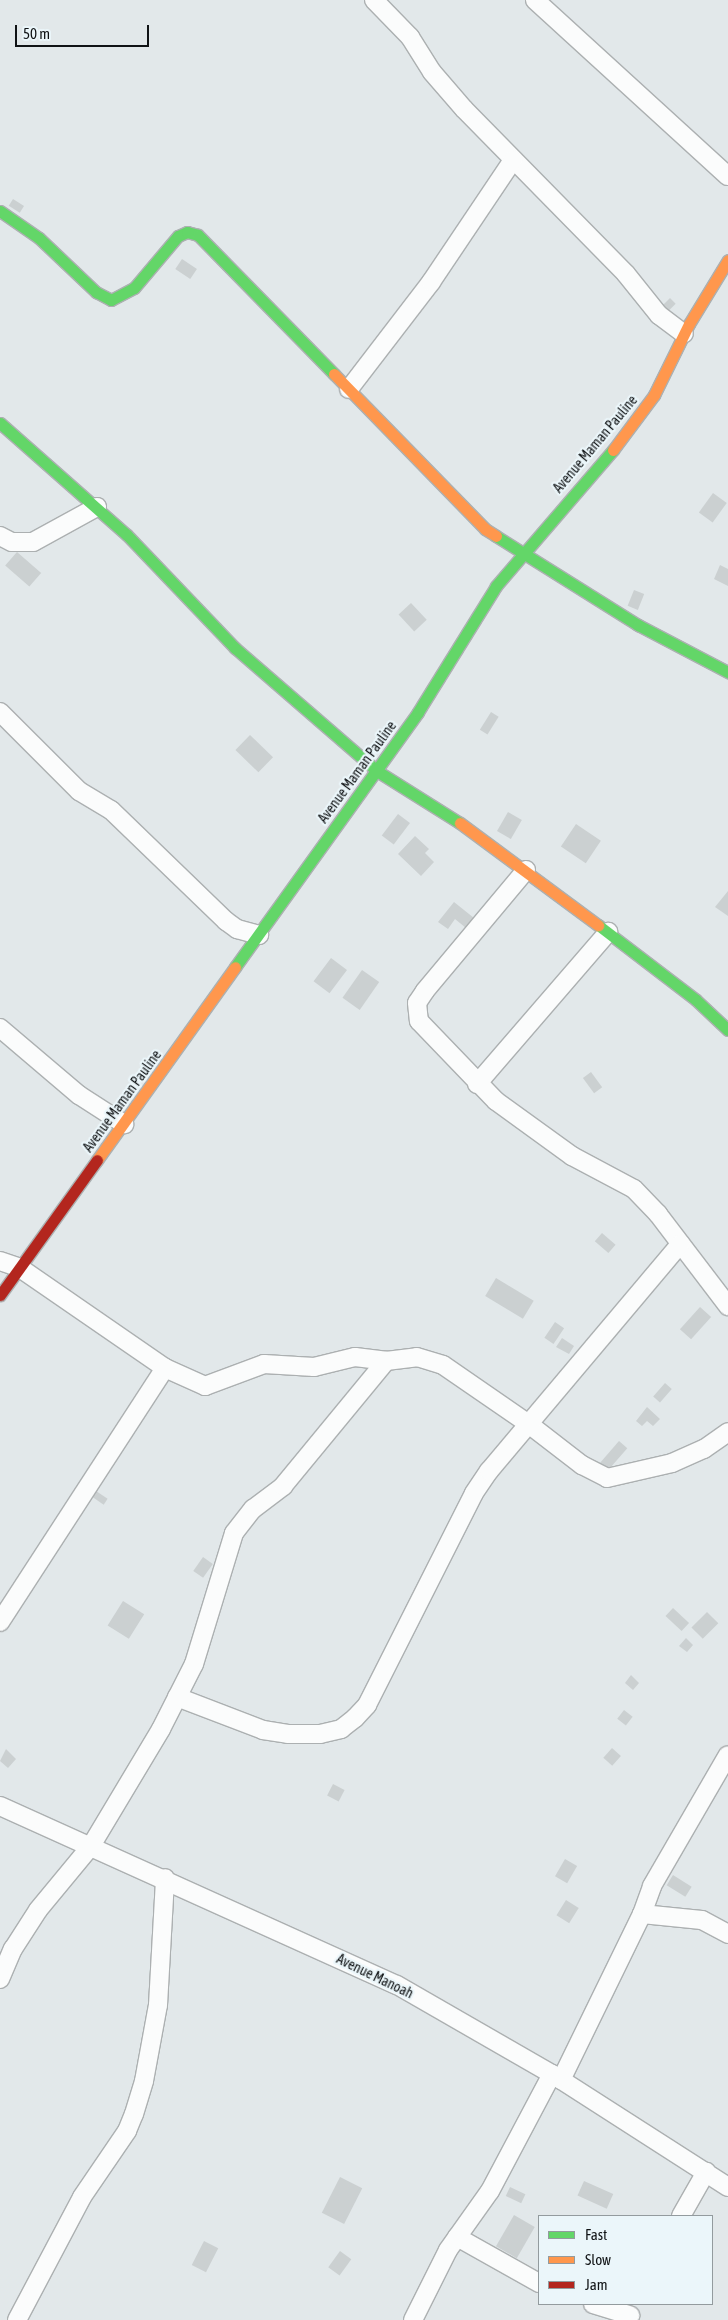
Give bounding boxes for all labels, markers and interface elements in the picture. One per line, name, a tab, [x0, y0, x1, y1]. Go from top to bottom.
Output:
scale bar	[18, 15, 151, 47]
text: 50 m	[23, 25, 50, 42]
street label: Avenue Maman Pauline	[549, 392, 641, 496]
street label: Avenue Maman Pauline	[314, 718, 400, 826]
street label: Avenue Maman Pauline	[79, 1047, 165, 1155]
street label: Avenue Manoah	[334, 1950, 416, 2002]
legend	[538, 2215, 713, 2305]
text: Fast	[585, 2226, 607, 2243]
text: Slow	[585, 2251, 611, 2268]
text: Jam	[585, 2276, 608, 2293]

